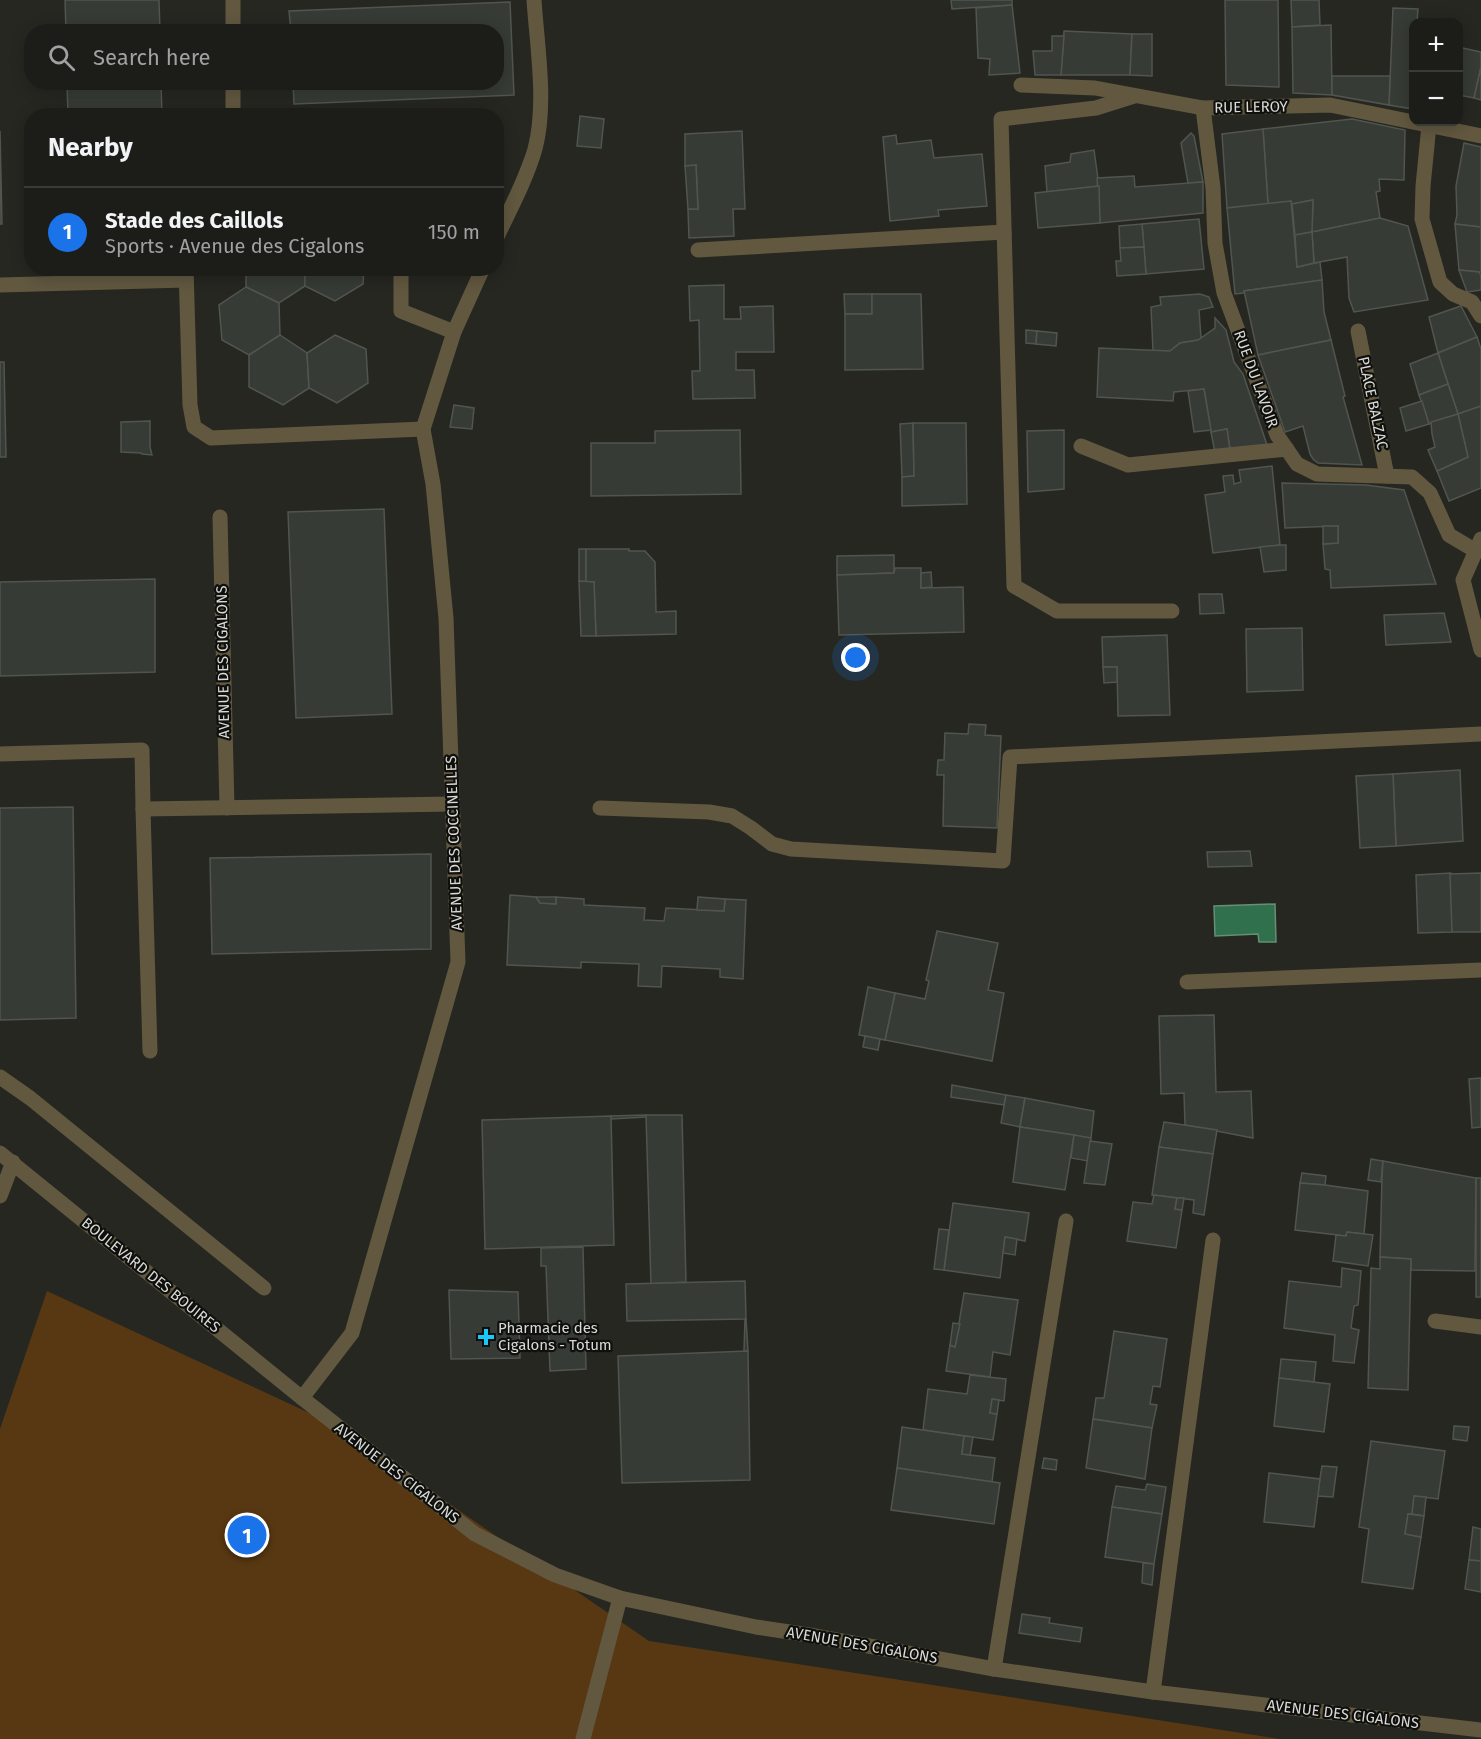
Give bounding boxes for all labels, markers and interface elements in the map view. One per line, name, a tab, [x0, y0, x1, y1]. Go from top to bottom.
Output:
map controls	[1409, 18, 1463, 126]
button: +	[1409, 18, 1463, 72]
search box	[24, 24, 504, 90]
icon: search	[45, 41, 78, 74]
text: Search here	[93, 44, 211, 71]
button: −	[1409, 72, 1463, 126]
street label: RUE LEROY	[1214, 97, 1289, 117]
text: Nearby	[48, 132, 133, 163]
text: Stade des Caillols	[105, 207, 283, 234]
text: 1	[63, 220, 72, 244]
text: 150 m	[428, 220, 480, 244]
text: Sports · Avenue des Cigalons	[105, 234, 364, 258]
street label: RUE DU LAVOIR	[1230, 328, 1282, 430]
street label: PLACE BALZAC	[1354, 355, 1392, 452]
street label: AVENUE DES CIGALONS	[213, 585, 233, 739]
your location	[841, 643, 870, 672]
street label: AVENUE DES COCCINELLES	[442, 755, 466, 931]
street label: BOULEVARD DES BOUIRES	[78, 1214, 224, 1336]
place label: Pharmacie des Cigalons - Totum	[498, 1319, 612, 1354]
marker: Pharmacie des Cigalons - Totum	[479, 1330, 493, 1344]
street label: AVENUE DES CIGALONS	[331, 1419, 463, 1527]
pin: 1	[228, 1512, 266, 1558]
street label: AVENUE DES CIGALONS	[785, 1623, 939, 1667]
street label: AVENUE DES CIGALONS	[1266, 1696, 1420, 1732]

